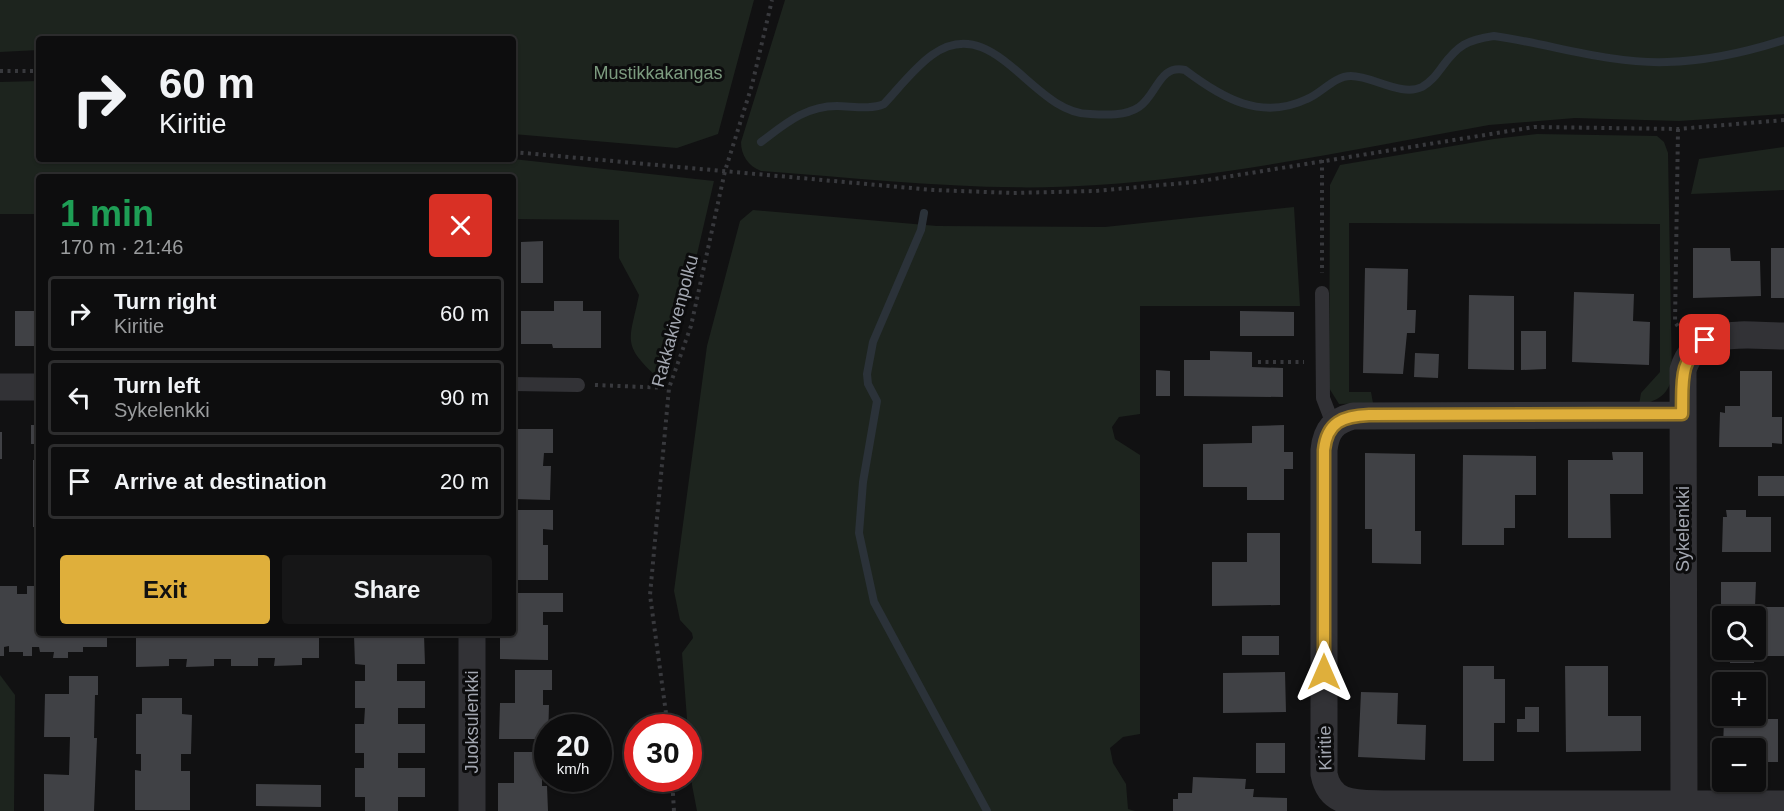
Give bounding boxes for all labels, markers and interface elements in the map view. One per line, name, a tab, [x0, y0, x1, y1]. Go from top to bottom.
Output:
icon: right	[60, 60, 138, 138]
text: 60 m	[159, 60, 255, 107]
park label: Mustikkakangas	[593, 63, 723, 83]
text: Kiritie	[159, 109, 227, 139]
text: 1 min	[60, 193, 154, 234]
button: close	[429, 194, 492, 257]
text: 170 m · 21:46	[60, 236, 183, 258]
street label: Rakkakivenpolku	[648, 253, 702, 389]
text: Turn right	[114, 289, 216, 314]
icon: right	[63, 297, 96, 330]
text: 60 m	[440, 301, 489, 326]
pin	[1679, 314, 1730, 365]
text: Kiritie	[114, 315, 164, 337]
icon: arrive	[1688, 323, 1721, 356]
text: Turn left	[114, 373, 200, 398]
icon: left	[63, 381, 96, 414]
text: 90 m	[440, 385, 489, 410]
text: Sykelenkki	[114, 399, 210, 421]
icon: arrive	[63, 465, 96, 498]
text: Arrive at destination	[114, 469, 327, 494]
text: 20 m	[440, 469, 489, 494]
street label: Sykelenkki	[1673, 486, 1693, 572]
button: Exit	[60, 555, 270, 624]
button: Share	[282, 555, 492, 624]
map controls	[1712, 606, 1766, 792]
button: search	[1712, 606, 1766, 660]
position arrow	[1292, 640, 1356, 704]
street label: Juoksulenkki	[462, 670, 482, 774]
button: +	[1712, 672, 1766, 726]
speed limit sign: 30	[624, 714, 702, 792]
street label: Kiritie	[1315, 725, 1335, 771]
text: 20	[556, 729, 590, 762]
button: −	[1712, 738, 1766, 792]
text: km/h	[557, 760, 589, 777]

